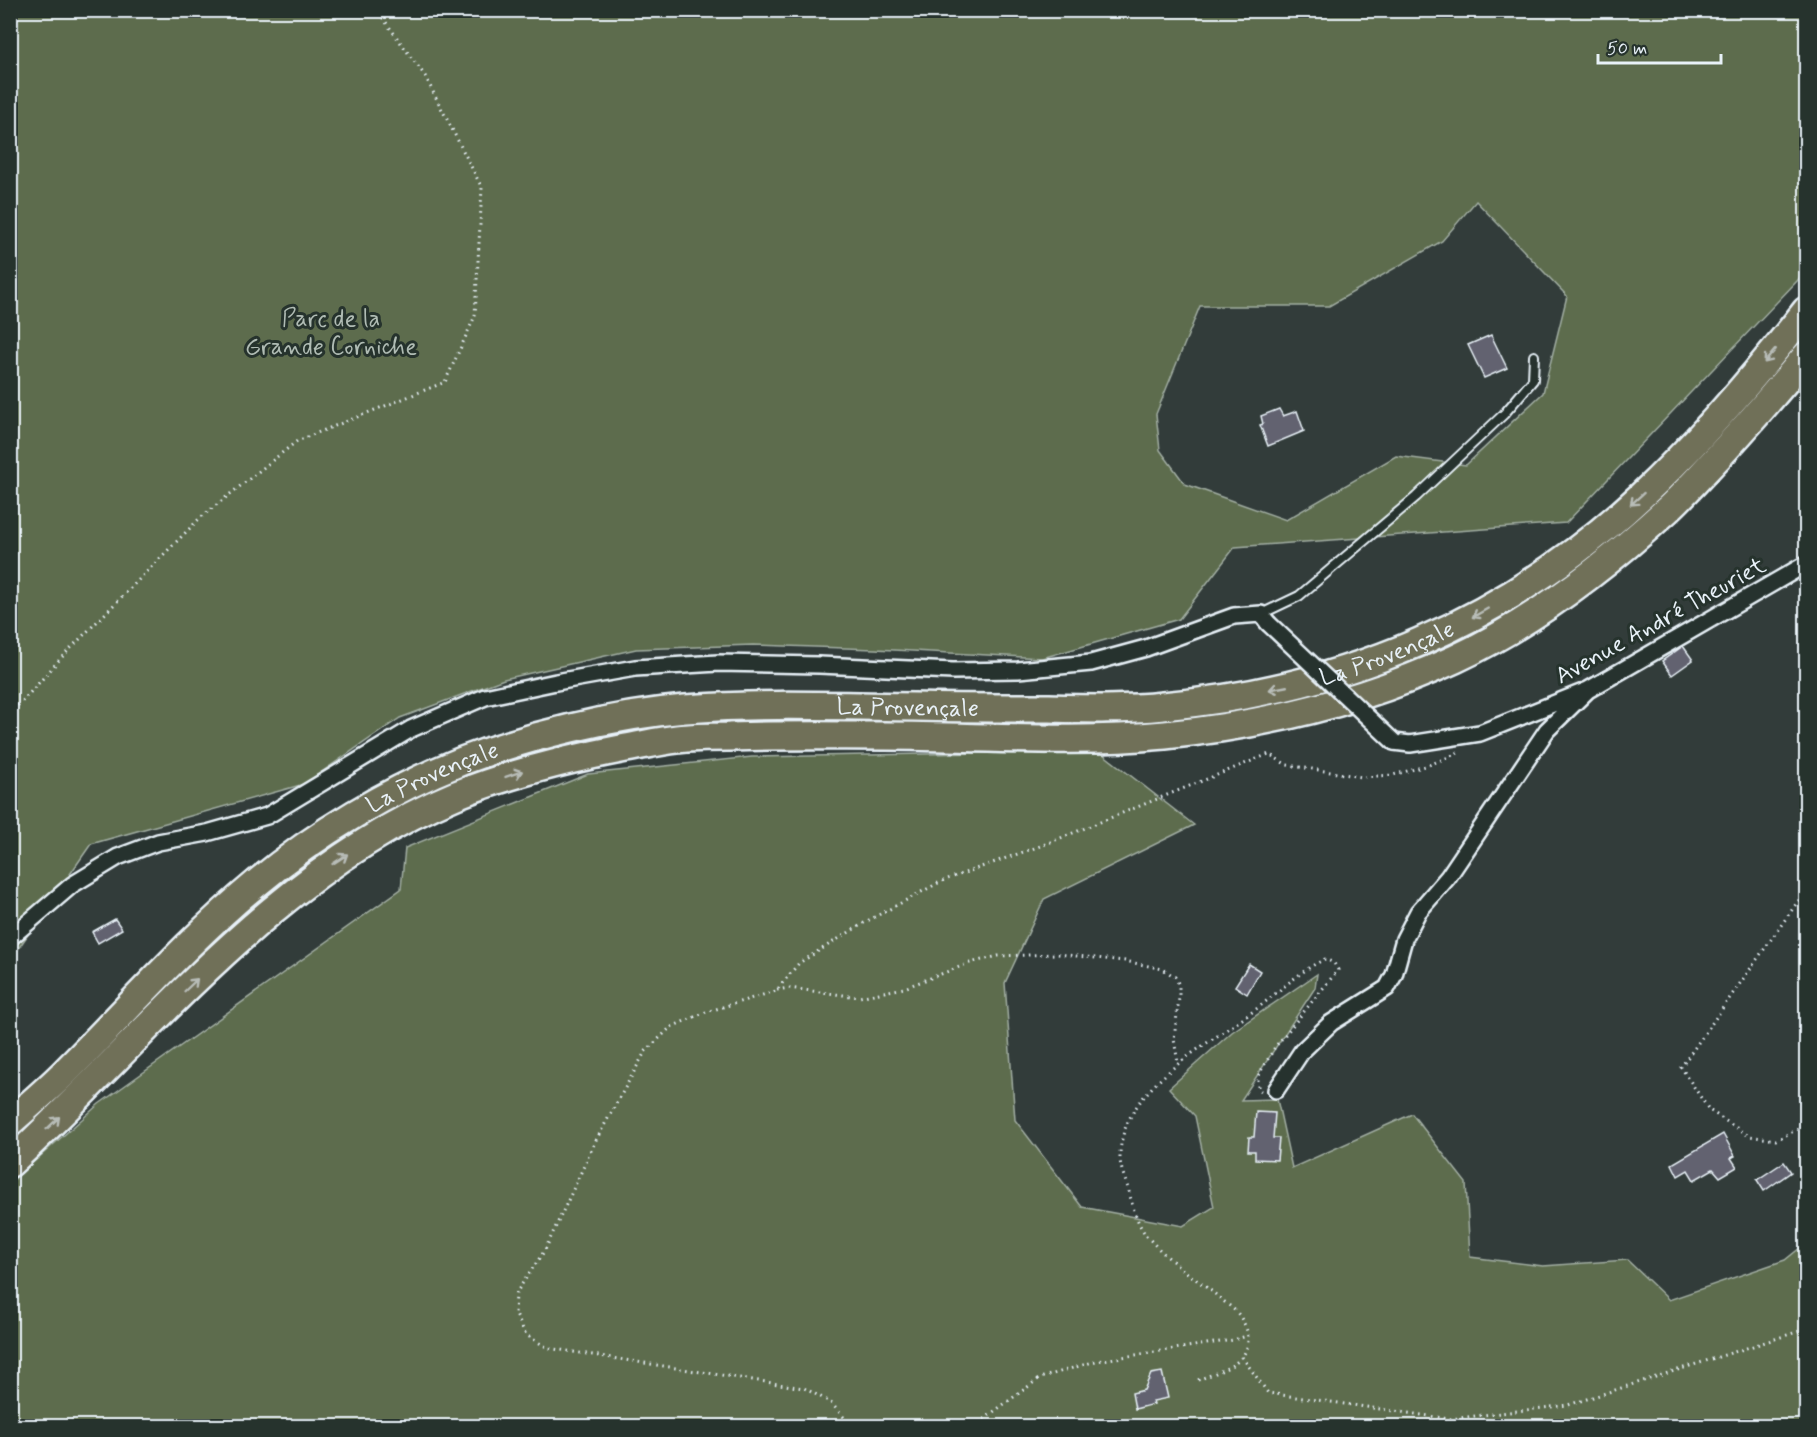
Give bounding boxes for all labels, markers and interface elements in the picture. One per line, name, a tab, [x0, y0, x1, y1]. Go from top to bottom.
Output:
scale bar	[1598, 27, 1721, 65]
text: 50 m	[1607, 37, 1647, 61]
park label: Parc de la Grande Corniche	[245, 304, 417, 363]
one-way arrow	[1763, 348, 1777, 363]
one-way arrow	[1630, 492, 1645, 506]
street label: Avenue André Theuriet	[1550, 550, 1772, 692]
one-way arrow	[1472, 608, 1489, 620]
street label: La Provençale	[1316, 614, 1460, 694]
one-way arrow	[1269, 683, 1288, 695]
street label: La Provençale	[836, 692, 979, 725]
street label: La Provençale	[361, 735, 503, 821]
one-way arrow	[504, 768, 523, 779]
one-way arrow	[331, 853, 348, 866]
one-way arrow	[183, 977, 198, 992]
one-way arrow	[46, 1116, 61, 1130]

